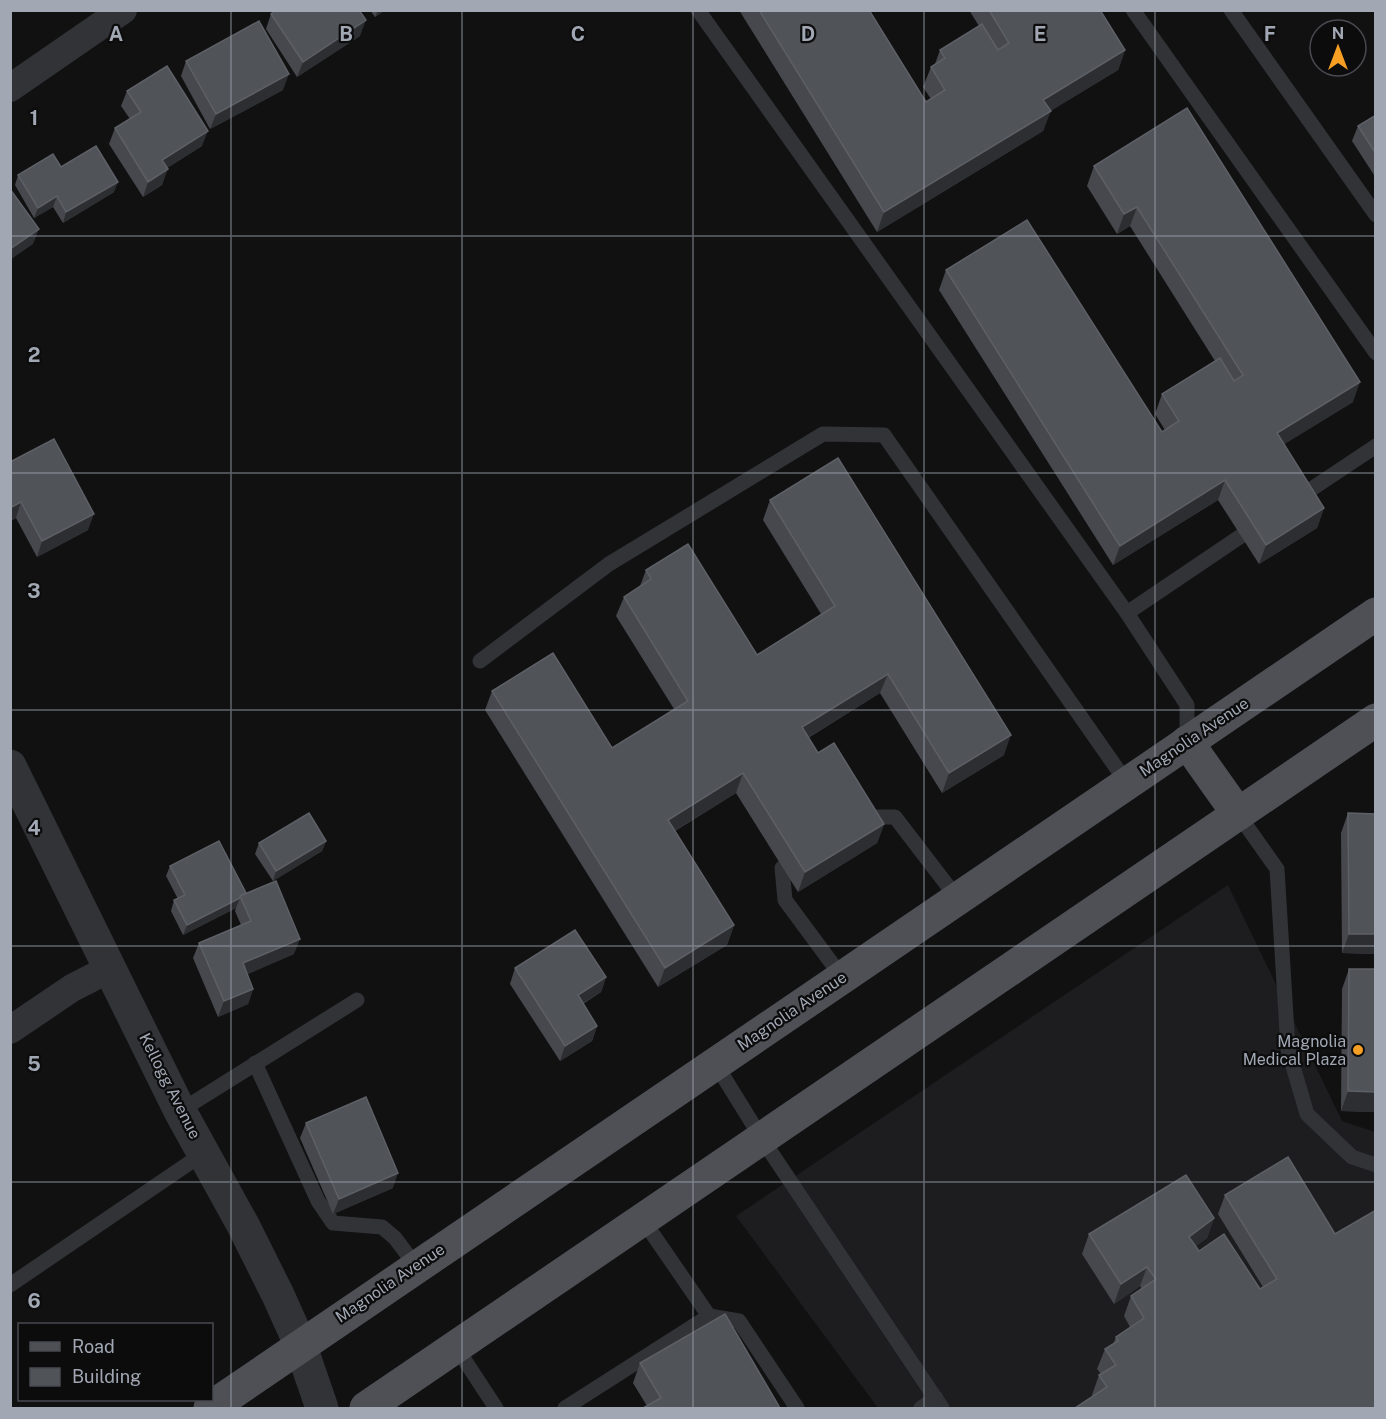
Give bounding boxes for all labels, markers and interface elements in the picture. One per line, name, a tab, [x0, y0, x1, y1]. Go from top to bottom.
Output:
north arrow	[1308, 18, 1368, 78]
text: A	[109, 22, 123, 46]
text: B	[339, 22, 353, 46]
text: C	[571, 22, 585, 46]
text: D	[801, 22, 815, 46]
text: E	[1034, 22, 1046, 46]
text: F	[1264, 22, 1276, 46]
text: N	[1332, 24, 1344, 43]
text: 1	[30, 106, 38, 130]
text: 2	[28, 343, 40, 367]
text: 3	[27, 579, 41, 603]
street label: Magnolia Avenue	[1136, 693, 1252, 781]
text: 4	[27, 816, 41, 840]
street label: Magnolia Avenue	[734, 967, 850, 1055]
street label: Kellogg Avenue	[135, 1030, 205, 1142]
place label: Magnolia Medical Plaza	[1243, 1032, 1346, 1069]
marker: Magnolia Medical Plaza	[1351, 1043, 1365, 1057]
text: 5	[27, 1052, 41, 1076]
street label: Magnolia Avenue	[332, 1239, 448, 1327]
text: 6	[27, 1289, 41, 1313]
legend	[18, 1323, 213, 1401]
text: Road	[72, 1336, 115, 1357]
text: Building	[72, 1366, 141, 1387]

